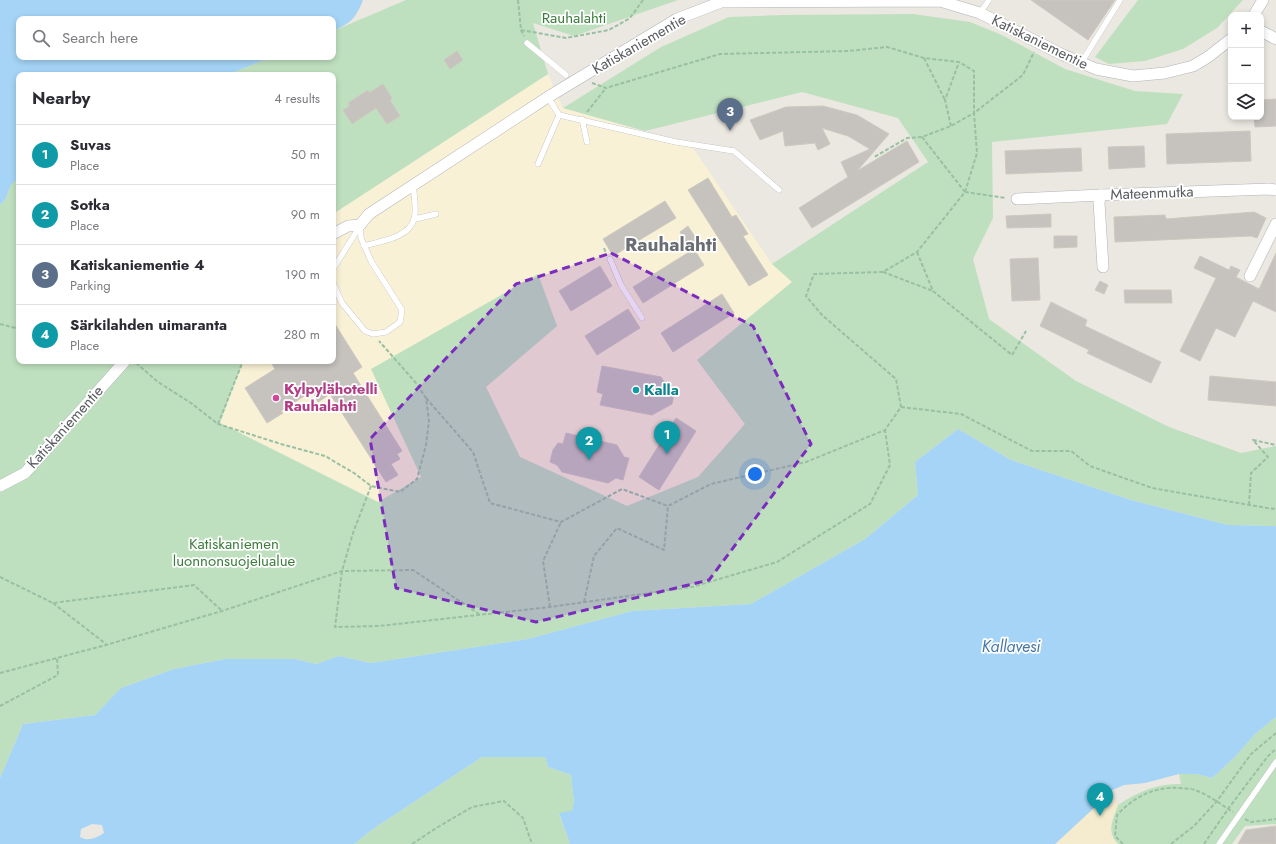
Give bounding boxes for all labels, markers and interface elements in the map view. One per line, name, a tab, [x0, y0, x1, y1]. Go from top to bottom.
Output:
park label: Rauhalahti	[542, 7, 606, 29]
street label: Katiskaniementie	[588, 8, 690, 80]
street label: Katiskaniementie	[988, 9, 1092, 75]
map controls	[1228, 12, 1264, 120]
button: +	[1228, 12, 1264, 48]
search box	[16, 16, 336, 60]
icon: search	[30, 27, 52, 49]
text: Search here	[62, 27, 138, 49]
button: −	[1228, 48, 1264, 84]
button: layers	[1228, 84, 1264, 120]
text: Nearby	[32, 86, 90, 110]
text: 4 results	[274, 89, 320, 108]
pin: 3	[717, 98, 743, 131]
text: Suvas	[70, 134, 111, 156]
text: 1	[42, 145, 48, 164]
text: 50 m	[291, 145, 320, 164]
text: Place	[70, 156, 99, 175]
street label: Mateenmutka	[1110, 181, 1194, 205]
text: Sotka	[70, 194, 110, 216]
text: 2	[41, 205, 49, 224]
text: 90 m	[291, 205, 320, 224]
text: Place	[70, 216, 99, 235]
district label: Rauhalahti	[625, 231, 717, 258]
text: Katiskaniementie 4	[70, 254, 204, 276]
text: 3	[41, 265, 49, 284]
text: 190 m	[285, 265, 320, 284]
text: Parking	[70, 276, 111, 295]
text: Särkilahden uimaranta	[70, 314, 227, 336]
text: 4	[40, 325, 50, 344]
text: 280 m	[284, 325, 320, 344]
text: Place	[70, 336, 99, 355]
place label: Kylpylähotelli Rauhalahti	[284, 378, 378, 417]
place label: Kalla	[644, 379, 679, 401]
street label: Katiskaniementie	[22, 380, 109, 473]
marker: Kalla	[631, 385, 641, 395]
marker: Kylpylähotelli Rauhalahti	[271, 393, 281, 403]
pin: 1	[654, 421, 680, 454]
pin: 2	[576, 427, 602, 460]
your location	[745, 464, 765, 484]
park label: Katiskaniemen luonnonsuojelualue	[173, 533, 296, 572]
water label: Kallavesi	[982, 635, 1041, 658]
pin: 4	[1087, 783, 1113, 816]

